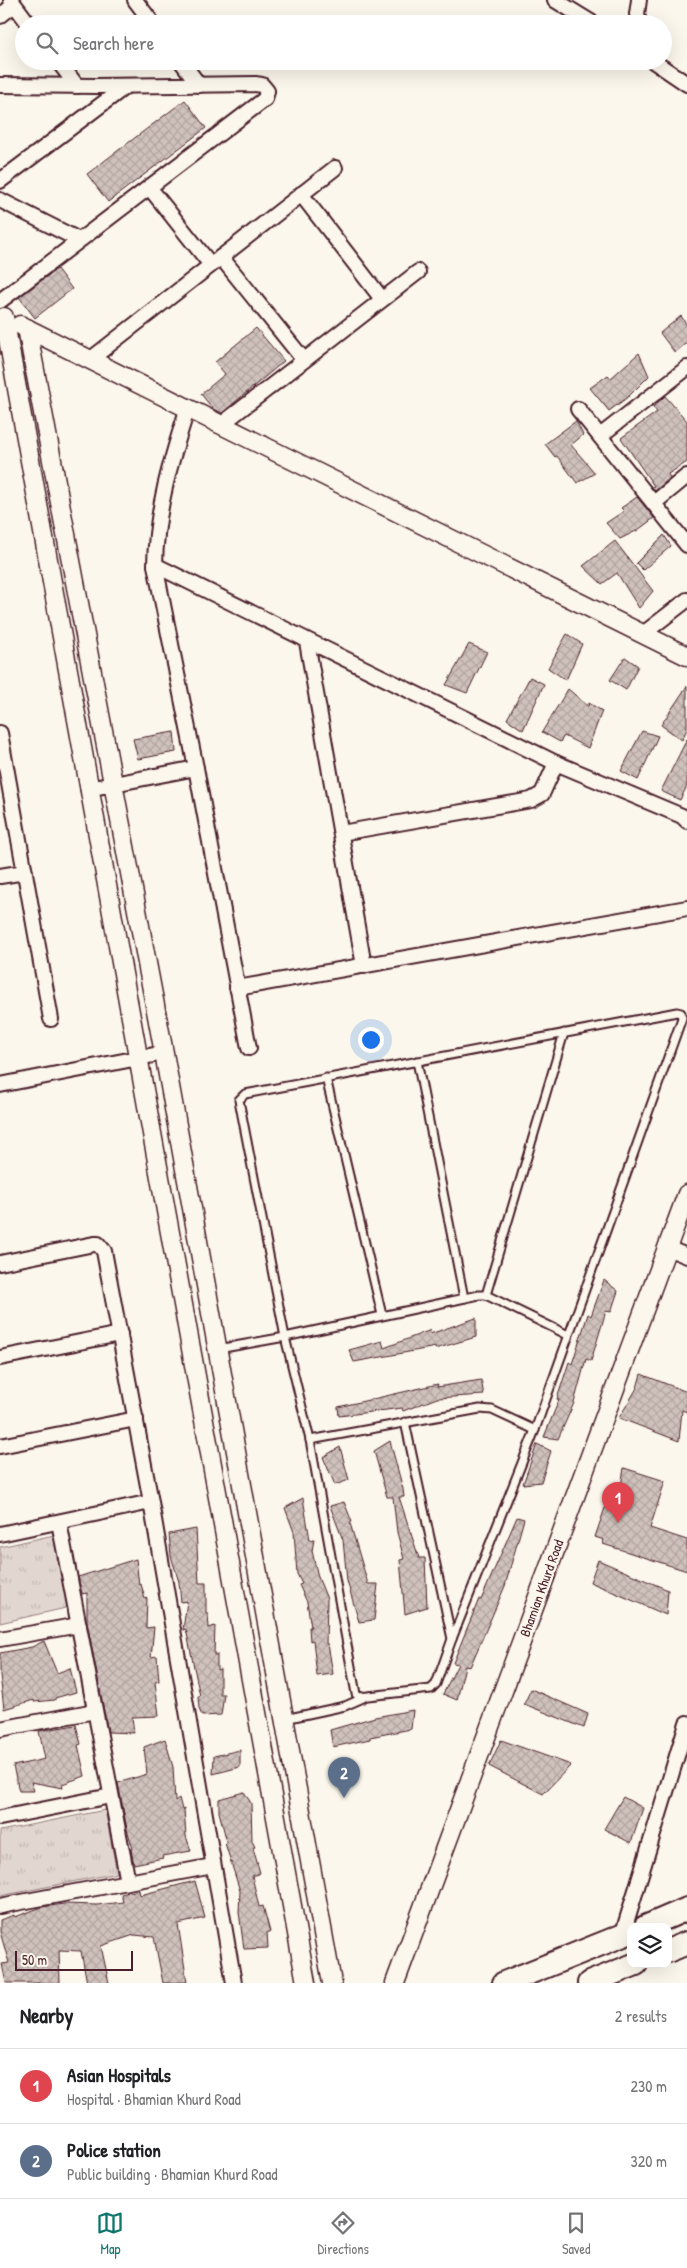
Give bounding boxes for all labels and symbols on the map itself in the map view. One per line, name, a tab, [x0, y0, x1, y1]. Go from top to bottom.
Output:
your location	[358, 1027, 384, 1053]
pin: 1	[602, 1482, 634, 1523]
street label: Bhamian Khurd Road	[515, 1536, 568, 1639]
pin: 2	[328, 1757, 360, 1798]
scale bar	[15, 1948, 132, 1971]

